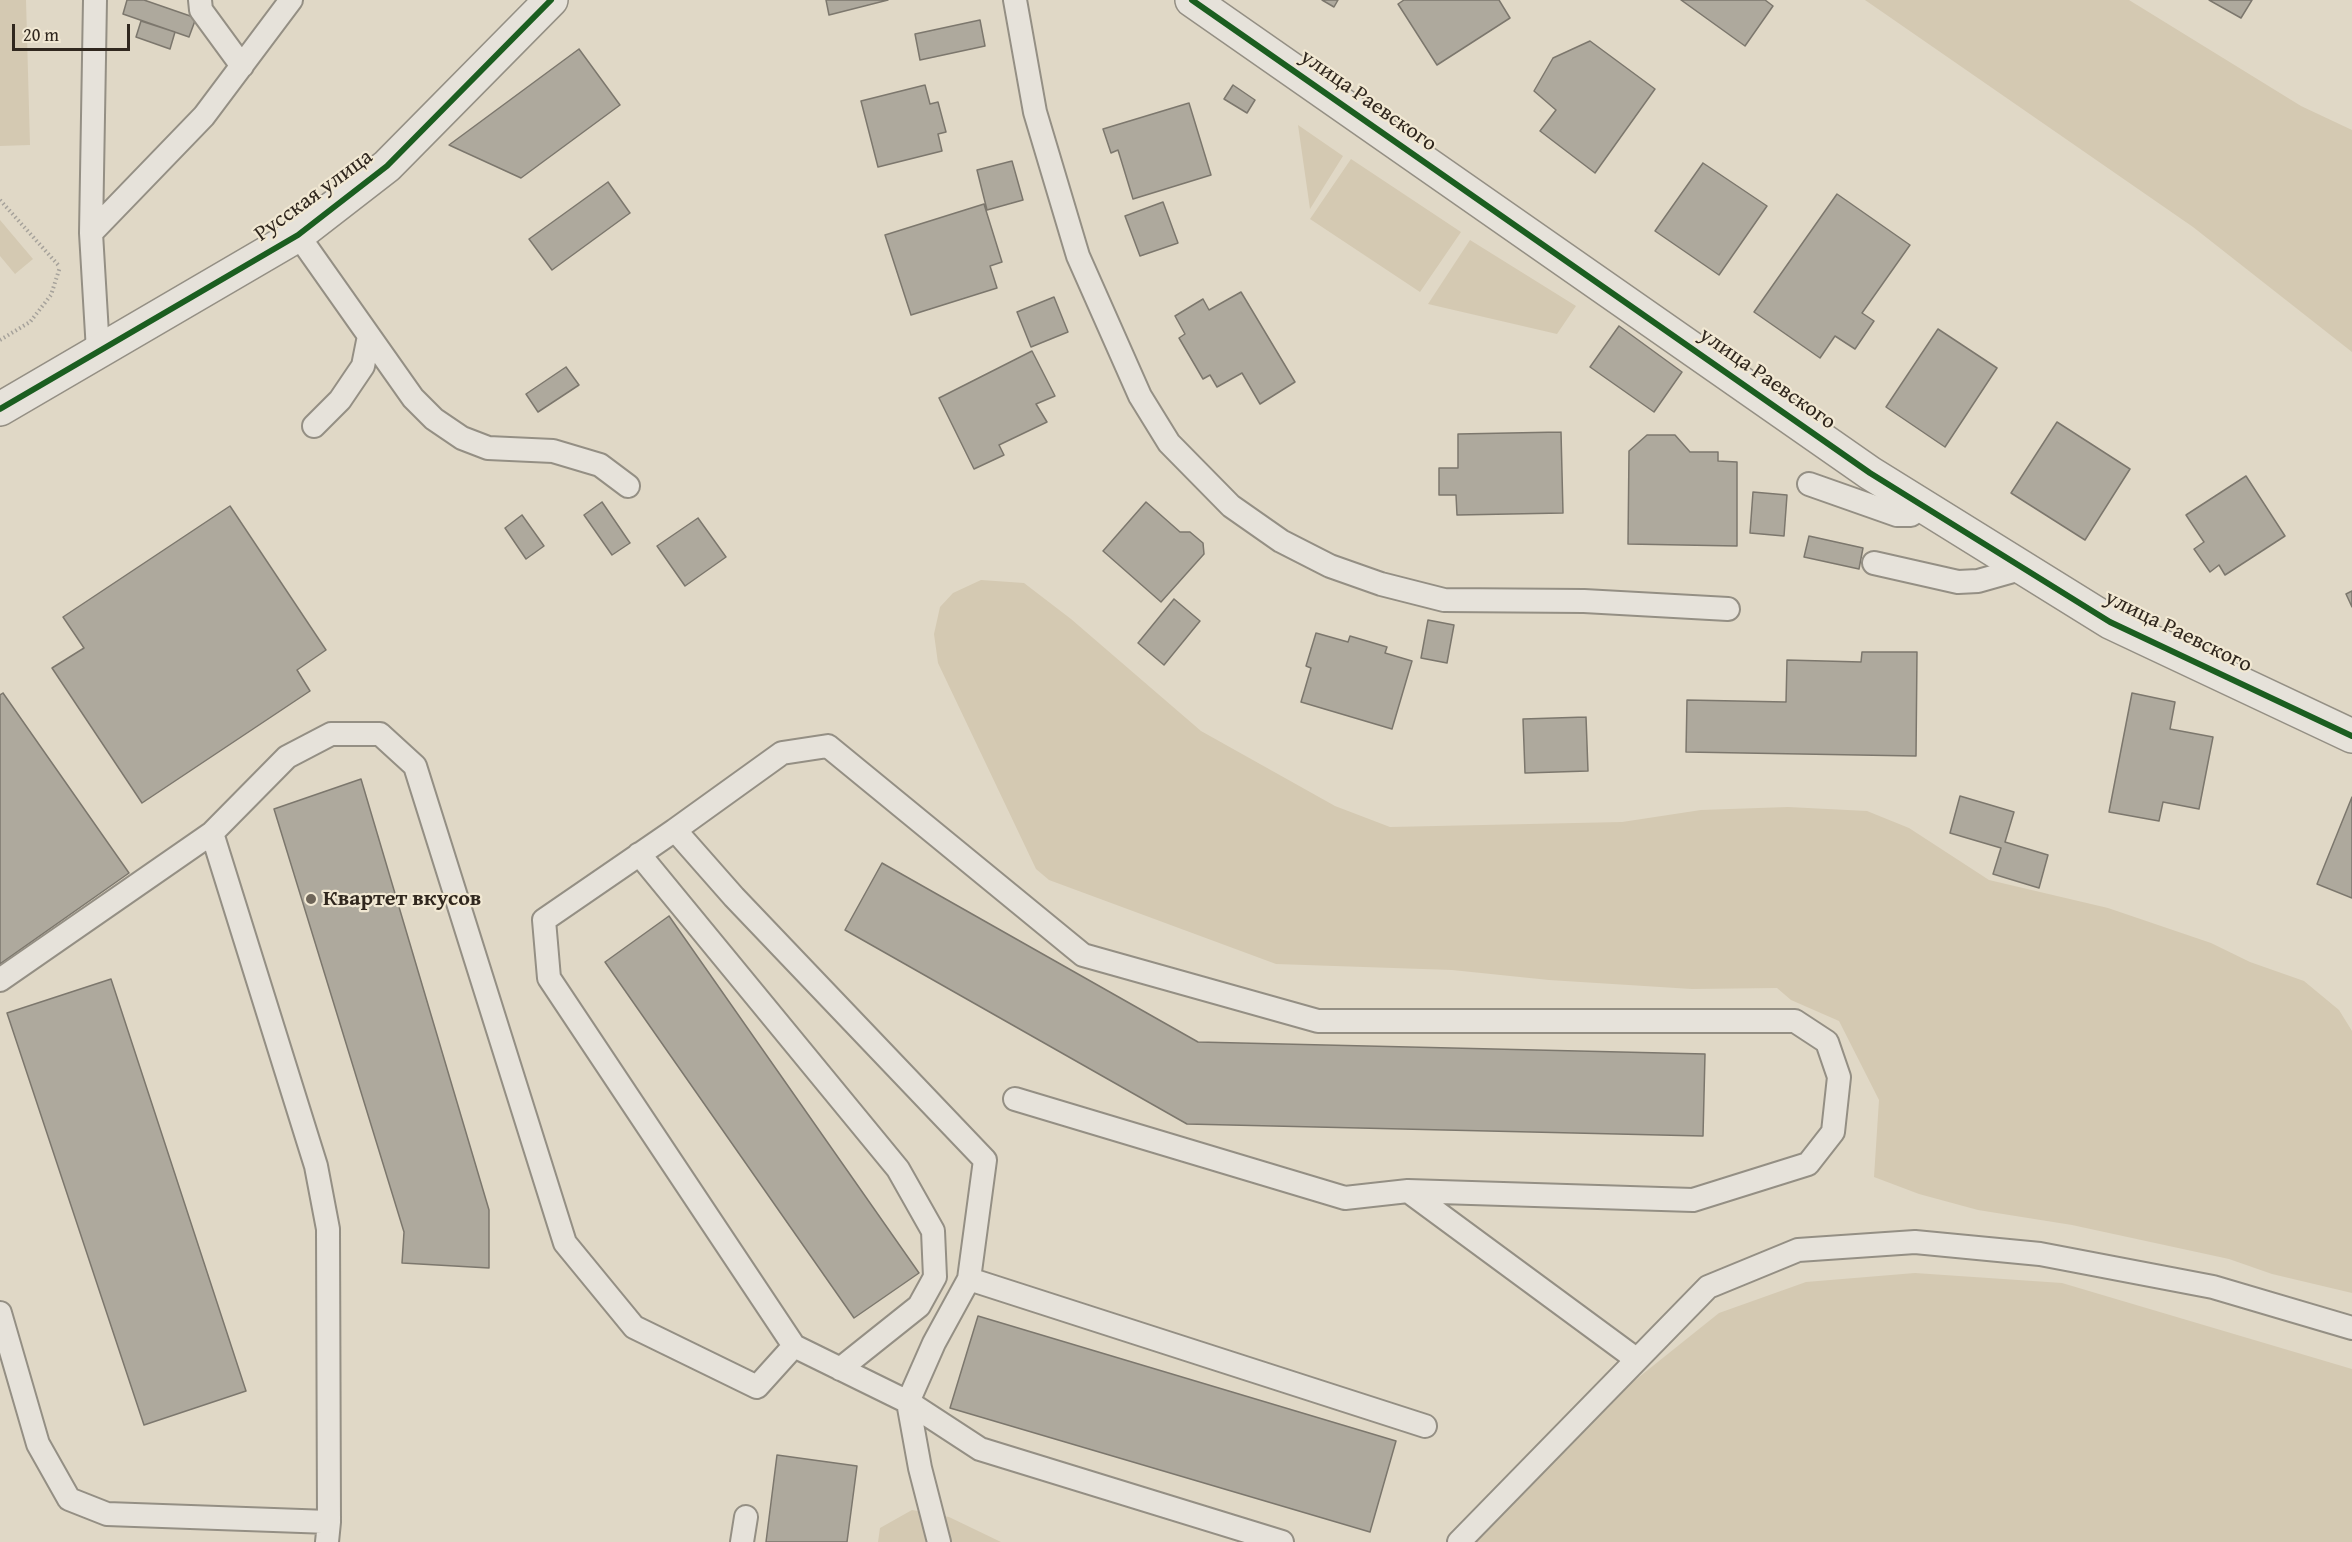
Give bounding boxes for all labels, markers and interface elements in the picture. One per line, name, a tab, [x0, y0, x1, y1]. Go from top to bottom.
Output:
scale bar	[15, 12, 134, 50]
text: 20 m	[23, 21, 59, 48]
street label: улица Раевского	[1295, 44, 1441, 158]
street label: Русская улица	[250, 144, 378, 248]
street label: улица Раевского	[1694, 322, 1840, 436]
street label: улица Раевского	[2100, 585, 2256, 679]
place label: Квартет вкусов	[323, 886, 481, 912]
marker: Квартет вкусов	[304, 892, 318, 906]

